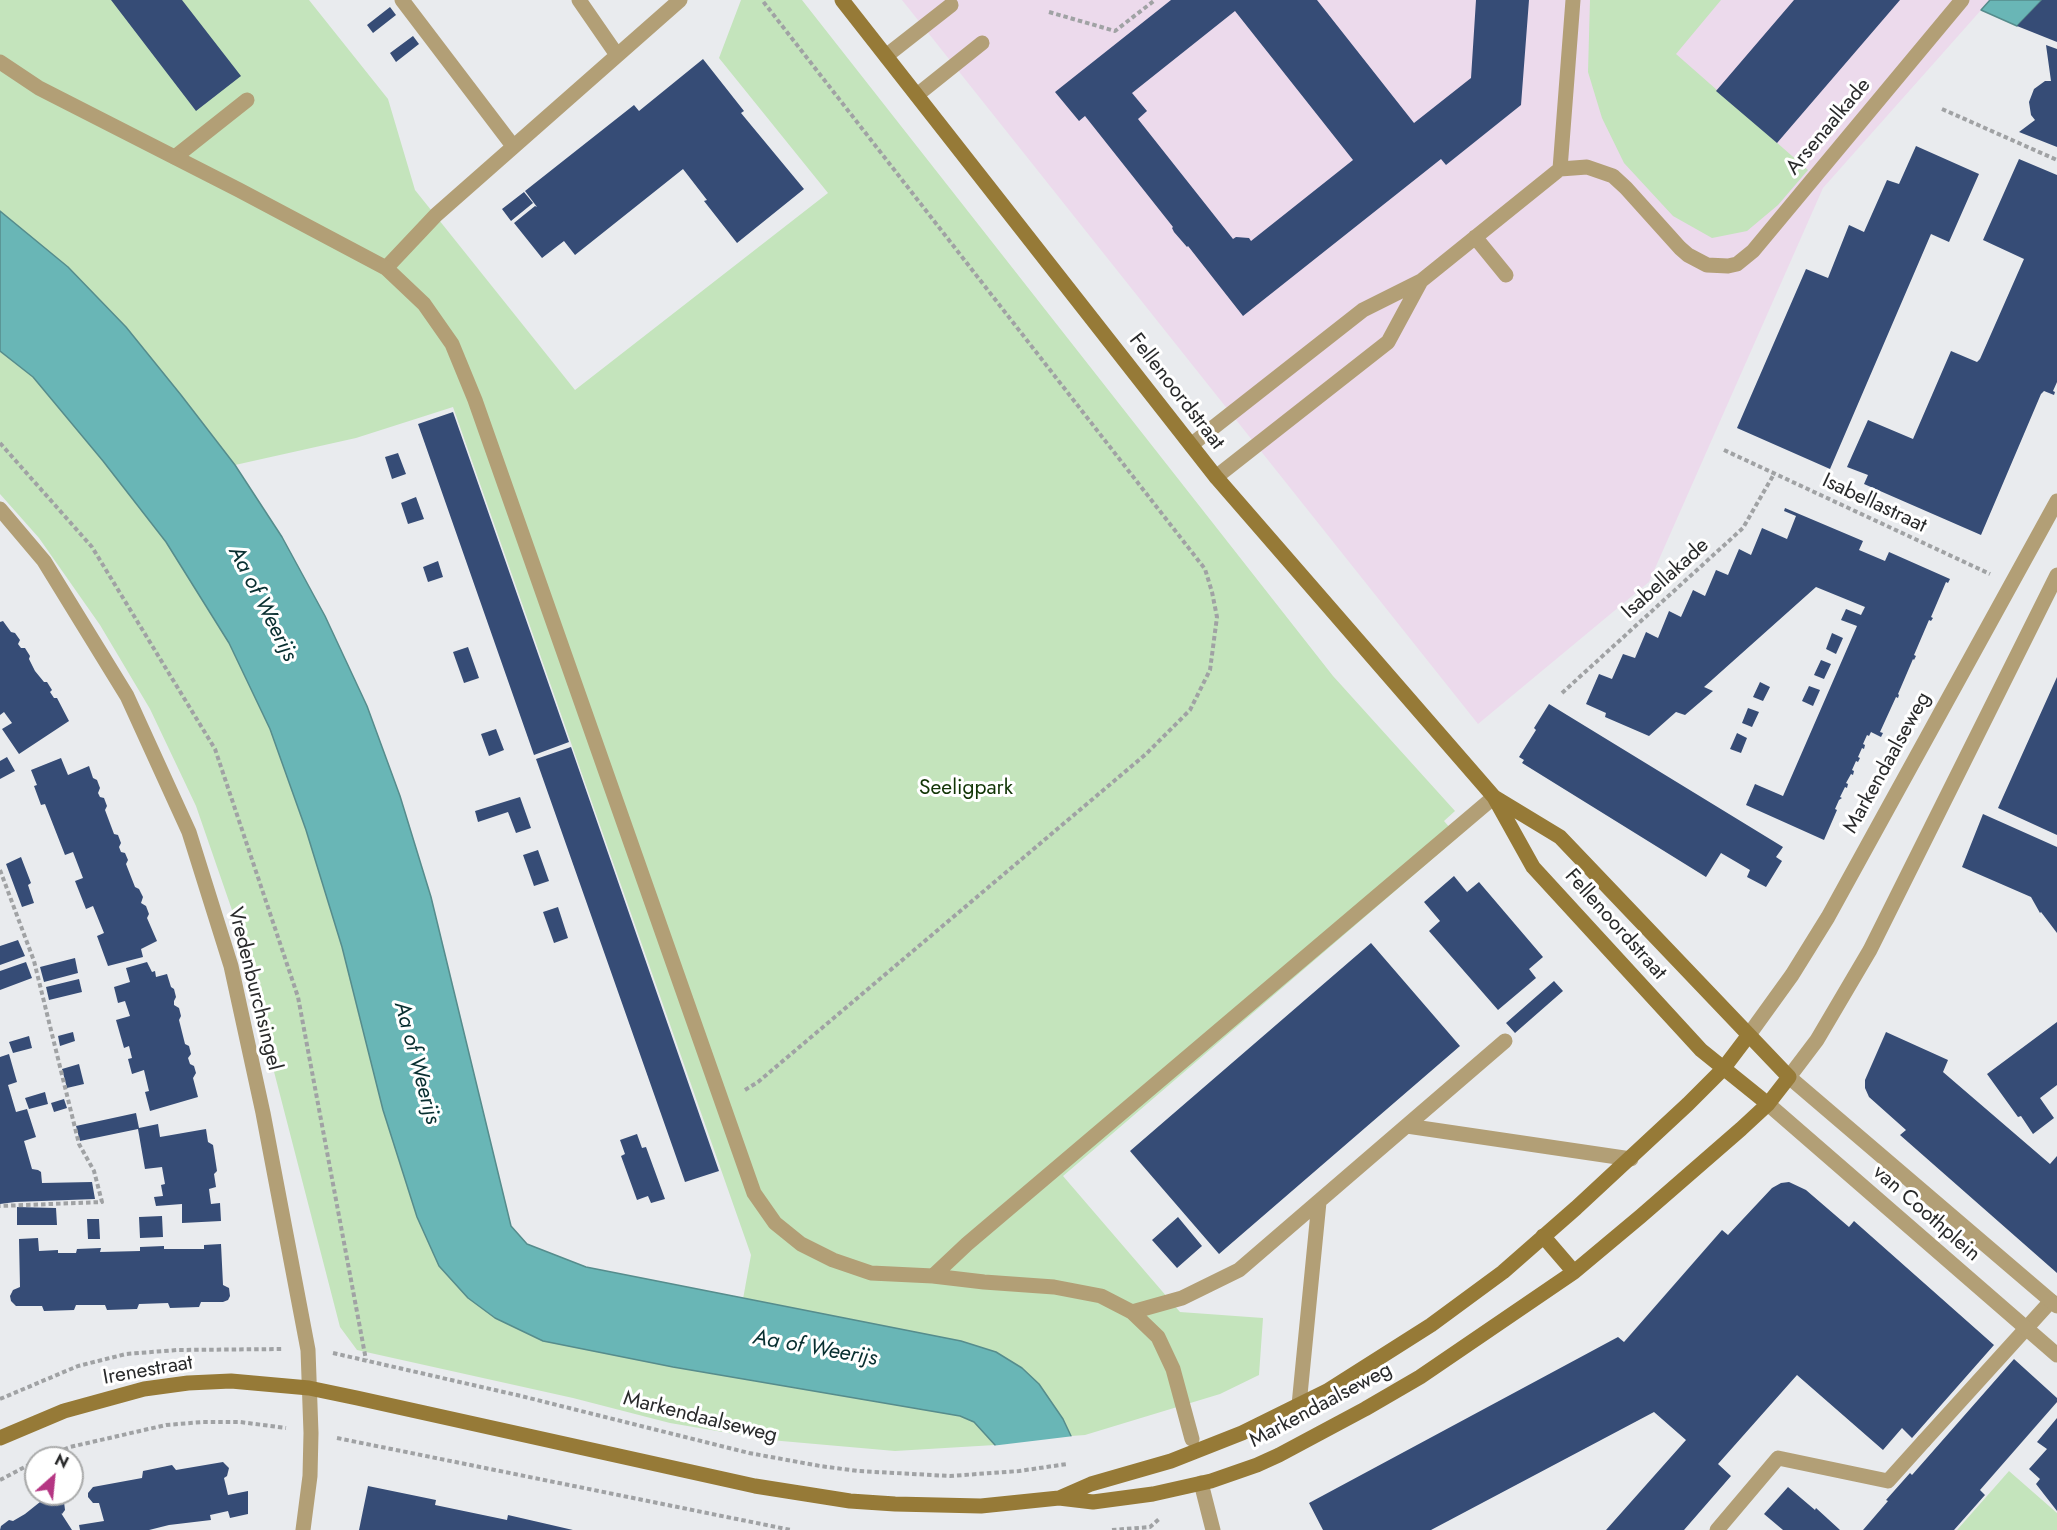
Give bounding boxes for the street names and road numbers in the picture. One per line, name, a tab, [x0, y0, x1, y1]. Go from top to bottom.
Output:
street label: Arsenaalkade	[1781, 74, 1877, 180]
street label: Fellenoordstraat	[1123, 329, 1229, 455]
street label: Isabellastraat	[1818, 469, 1930, 539]
street label: Isabellakade	[1617, 533, 1715, 625]
street label: Markendaalseweg	[1839, 688, 1937, 838]
street label: Fellenoordstraat	[1559, 864, 1671, 986]
street label: Vredenburchsingel	[222, 905, 286, 1073]
street label: van Coothplein	[1867, 1160, 1985, 1268]
street label: Irenestraat	[101, 1351, 195, 1391]
street label: Markendaalseweg	[1245, 1358, 1397, 1454]
street label: Markendaalseweg	[620, 1387, 780, 1449]

